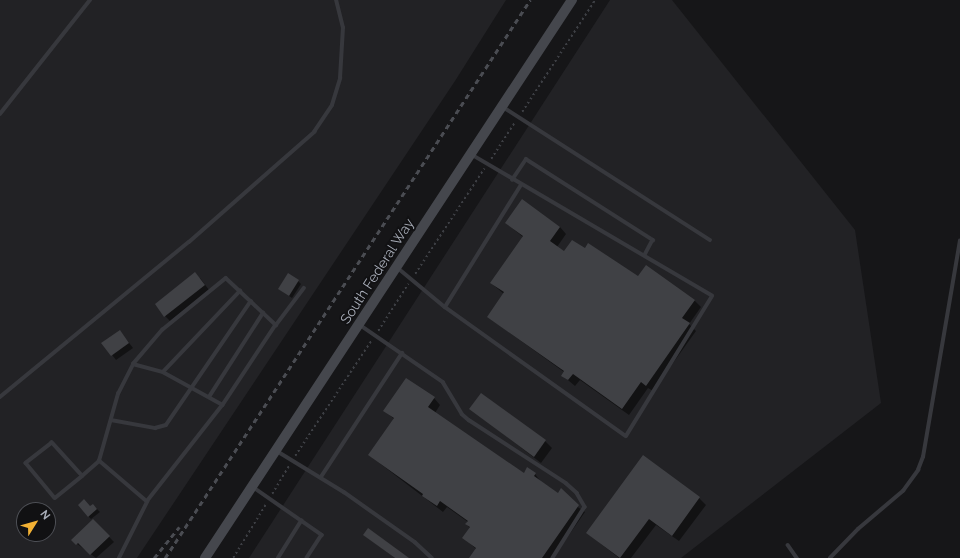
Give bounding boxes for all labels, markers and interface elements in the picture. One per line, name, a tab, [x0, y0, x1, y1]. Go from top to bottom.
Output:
street label: South Federal Way	[336, 215, 418, 327]
north arrow	[16, 502, 56, 542]
text: N	[37, 508, 53, 522]

